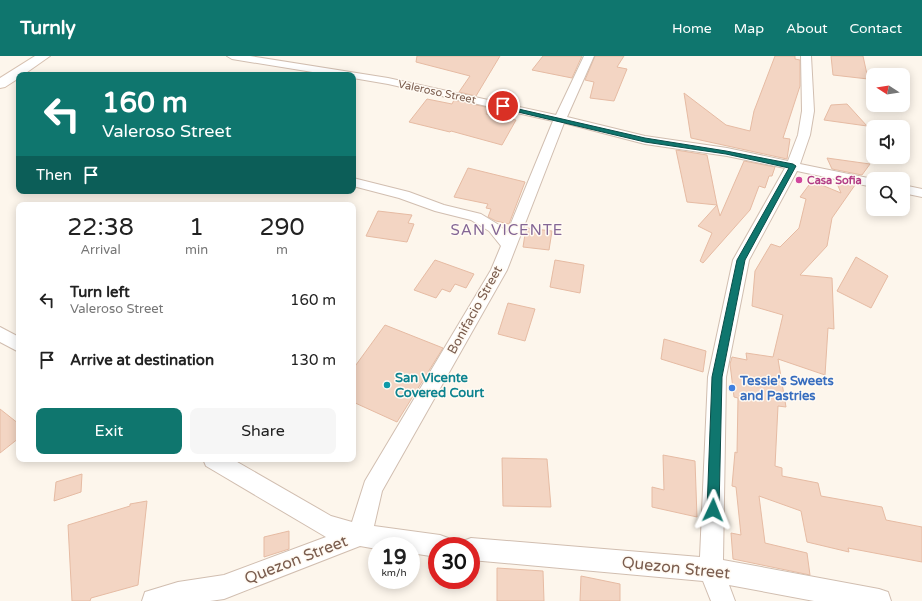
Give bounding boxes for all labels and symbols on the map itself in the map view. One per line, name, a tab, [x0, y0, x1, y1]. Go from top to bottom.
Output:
north arrow	[866, 68, 910, 112]
street label: Valeroso Street	[397, 77, 477, 107]
pin	[486, 89, 520, 123]
place label: Casa Sofia	[807, 174, 862, 187]
marker: Casa Sofia	[794, 175, 804, 185]
district label: SAN VICENTE	[451, 221, 563, 239]
street label: Bonifacio Street	[444, 263, 506, 357]
place label: San Vicente Covered Court	[395, 370, 484, 401]
place label: Tessie's Sweets and Pastries	[739, 373, 834, 404]
marker: San Vicente Covered Court	[382, 380, 392, 390]
marker: Tessie's Sweets and Pastries	[727, 383, 737, 393]
position arrow	[692, 489, 734, 531]
street label: Quezon Street	[242, 531, 350, 589]
speed limit sign: 30	[428, 537, 480, 589]
street label: Quezon Street	[621, 552, 731, 584]

